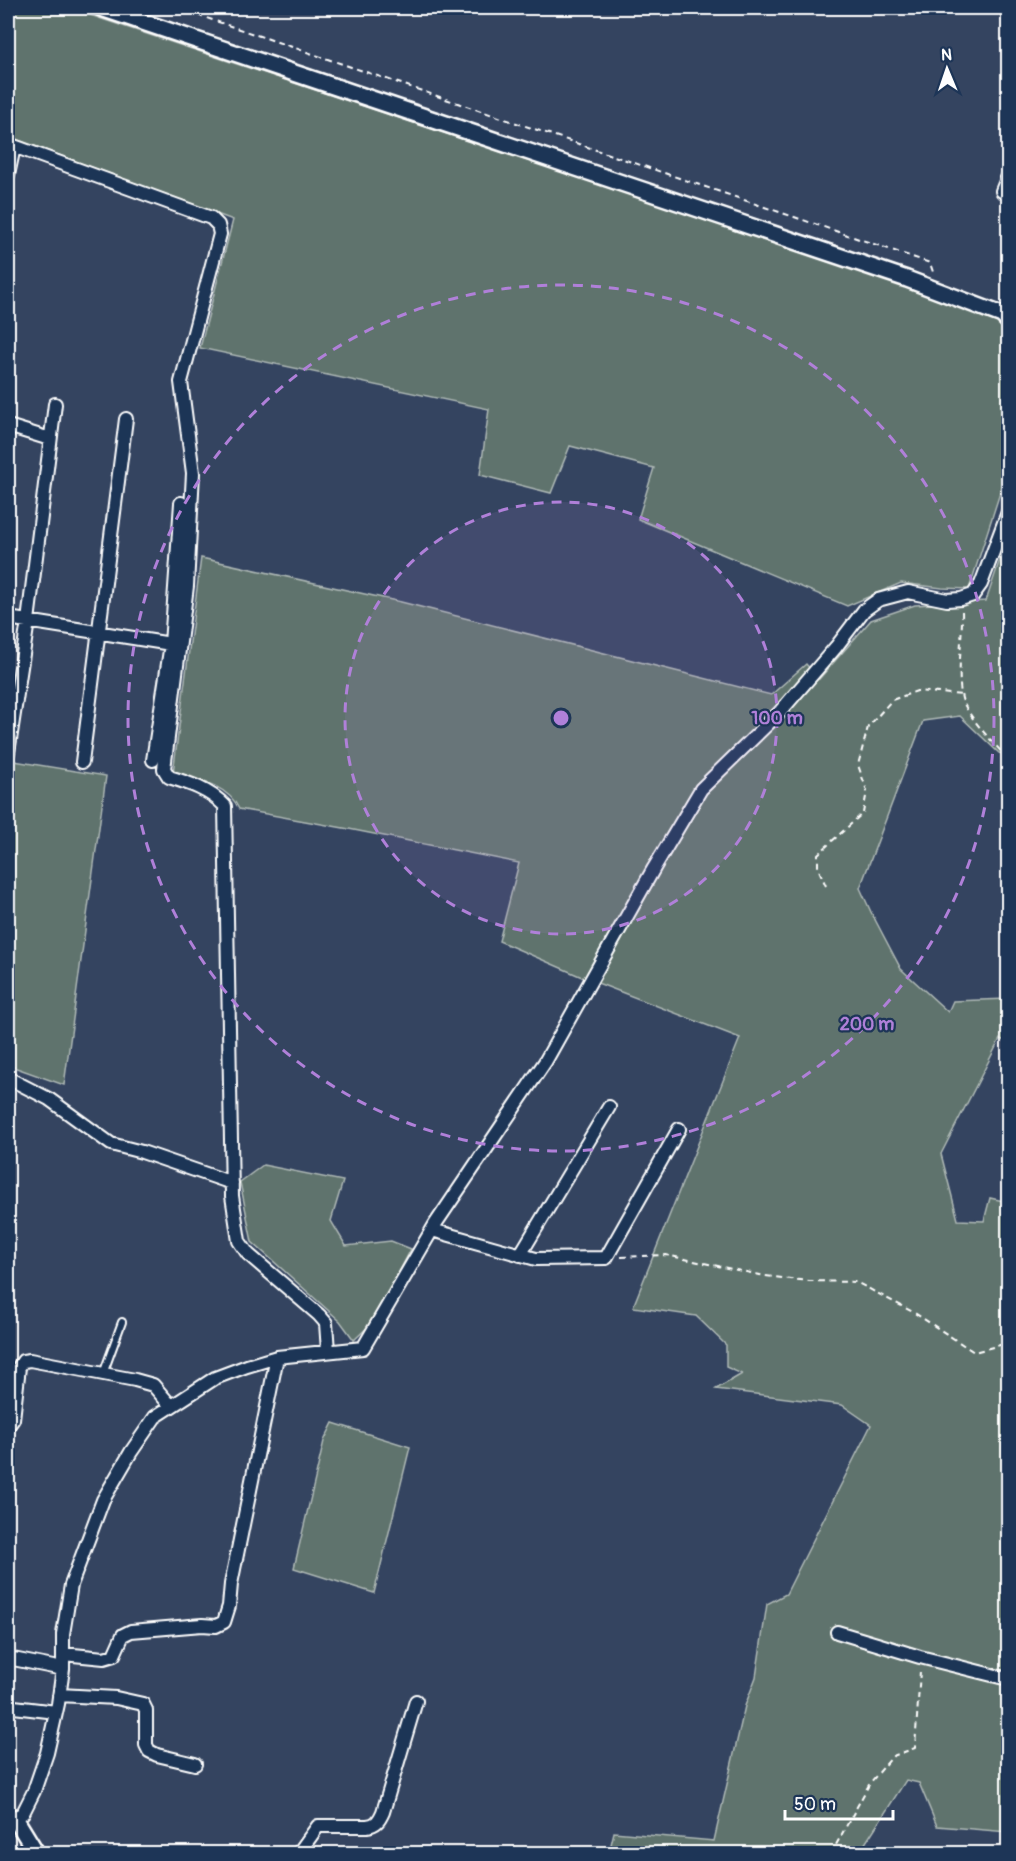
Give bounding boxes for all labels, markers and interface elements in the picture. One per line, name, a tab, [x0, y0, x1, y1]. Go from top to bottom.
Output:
north arrow	[917, 39, 977, 99]
text: N	[941, 45, 952, 65]
text: 100 m	[751, 707, 803, 730]
centre of rings	[551, 708, 571, 728]
text: 200 m	[840, 1013, 894, 1036]
scale bar	[785, 1783, 893, 1821]
text: 50 m	[794, 1793, 836, 1816]

